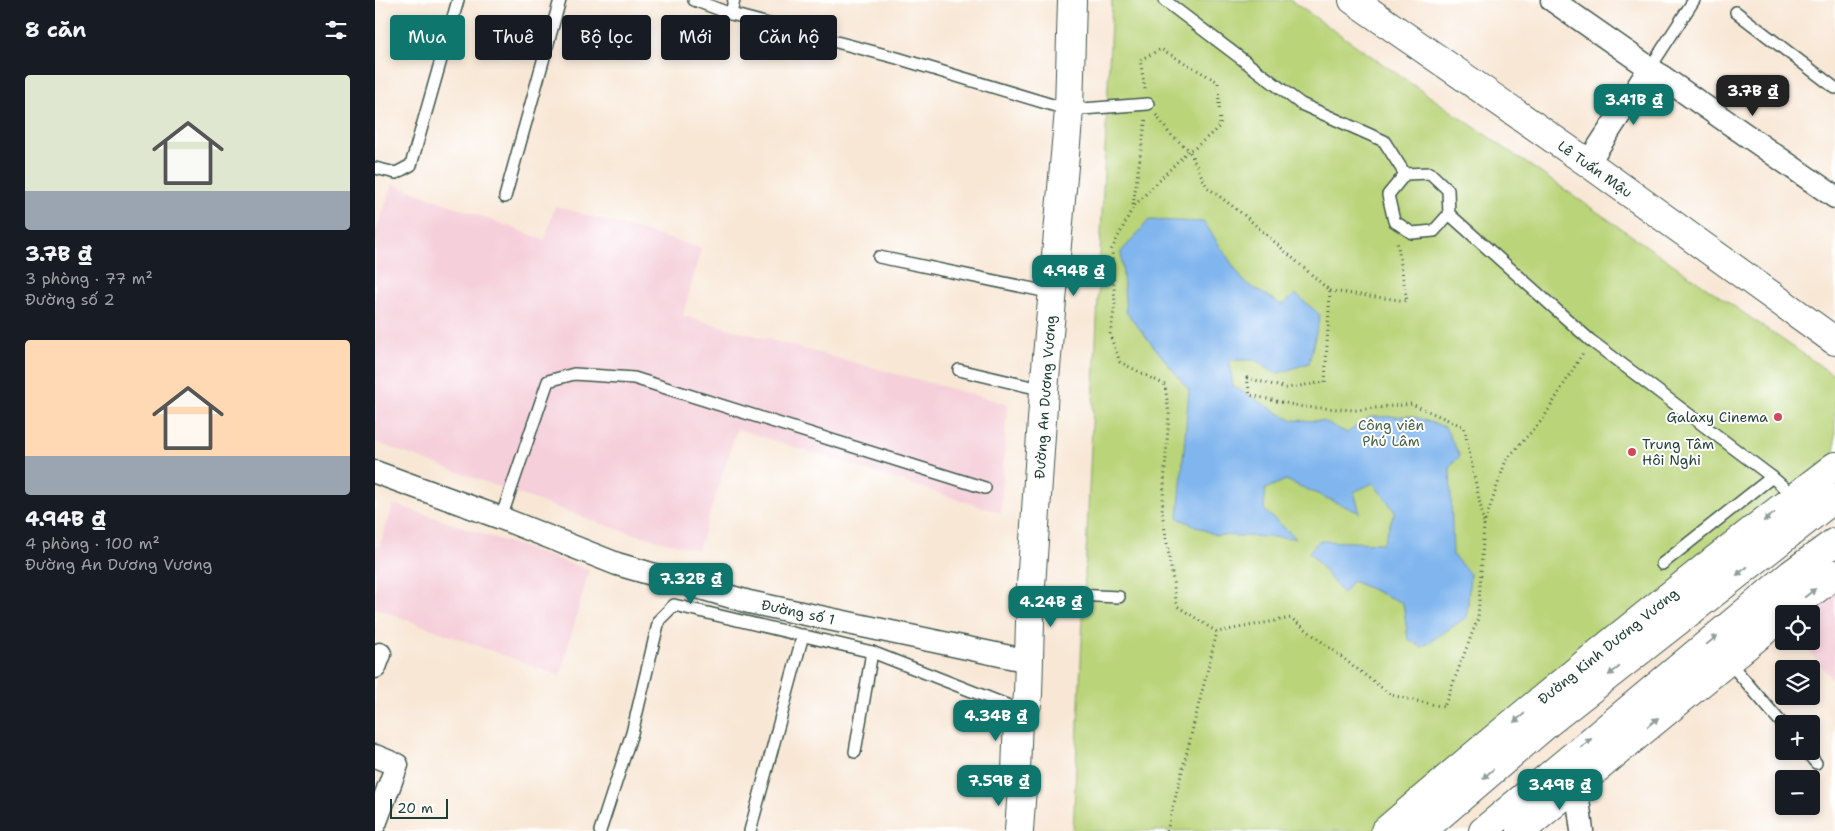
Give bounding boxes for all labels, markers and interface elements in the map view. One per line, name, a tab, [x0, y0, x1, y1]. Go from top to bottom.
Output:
chip: Mua	[390, 15, 465, 60]
chip: Thuê	[475, 15, 552, 60]
chip: Bộ lọc	[562, 15, 651, 60]
chip: Mới	[661, 15, 730, 60]
chip: Căn hộ	[740, 15, 837, 60]
text: 8 căn	[25, 16, 86, 44]
icon: filters	[322, 16, 350, 44]
pin: 3.7B ₫	[1712, 74, 1794, 117]
text: 3.7B ₫	[1727, 80, 1779, 101]
pin: 3.41B ₫	[1588, 84, 1680, 126]
text: 3.41B ₫	[1605, 89, 1663, 110]
icon: home	[143, 108, 233, 198]
street label: Lê Tuấn Mậu	[1554, 137, 1636, 201]
text: 3.7B ₫	[25, 240, 93, 268]
pin: 4.94B ₫	[1028, 254, 1120, 297]
text: 4.94B ₫	[1043, 260, 1105, 281]
text: 3 phòng · 77 m²	[25, 268, 153, 289]
text: Đường số 2	[25, 289, 115, 310]
street label: Đường An Dương Vương	[1030, 315, 1060, 479]
icon: home	[143, 373, 233, 463]
place label: Galaxy Cinema	[1666, 408, 1768, 426]
marker: Galaxy Cinema	[1772, 411, 1784, 423]
park label: Công viên Phú Lâm	[1358, 416, 1425, 450]
place label: Trung Tâm Hôi Nghi	[1642, 435, 1714, 469]
marker: Trung Tâm Hôi Nghi	[1626, 446, 1638, 458]
text: 4.94B ₫	[25, 505, 106, 533]
one-way arrow	[1762, 512, 1775, 522]
text: 4 phòng · 100 m²	[25, 533, 160, 554]
text: Đường An Dương Vương	[25, 554, 212, 575]
pin: 7.32B ₫	[645, 562, 737, 605]
one-way arrow	[1735, 566, 1748, 576]
text: 7.32B ₫	[660, 568, 722, 589]
street label: Đường Kinh Dương Vương	[1534, 584, 1682, 708]
pin: 4.24B ₫	[1005, 586, 1097, 628]
one-way arrow	[1803, 588, 1816, 599]
text: 4.24B ₫	[1019, 591, 1083, 612]
street label: Đường số 1	[760, 595, 836, 629]
map controls	[1775, 605, 1820, 815]
button: locate	[1775, 605, 1820, 650]
one-way arrow	[1705, 634, 1718, 645]
button: layers	[1775, 660, 1820, 705]
one-way arrow	[1607, 666, 1620, 677]
pin: 4.34B ₫	[950, 700, 1042, 742]
text: 4.34B ₫	[964, 705, 1028, 726]
one-way arrow	[1513, 712, 1526, 723]
button: +	[1775, 715, 1820, 760]
one-way arrow	[1646, 717, 1659, 728]
one-way arrow	[1580, 737, 1593, 748]
pin: 7.59B ₫	[953, 764, 1045, 807]
one-way arrow	[1482, 768, 1494, 779]
pin: 3.49B ₫	[1514, 768, 1606, 811]
text: 7.59B ₫	[968, 770, 1030, 791]
button: −	[1775, 770, 1820, 815]
text: 3.49B ₫	[1529, 774, 1591, 795]
scale bar	[390, 796, 447, 819]
text: 20 m	[397, 799, 433, 817]

